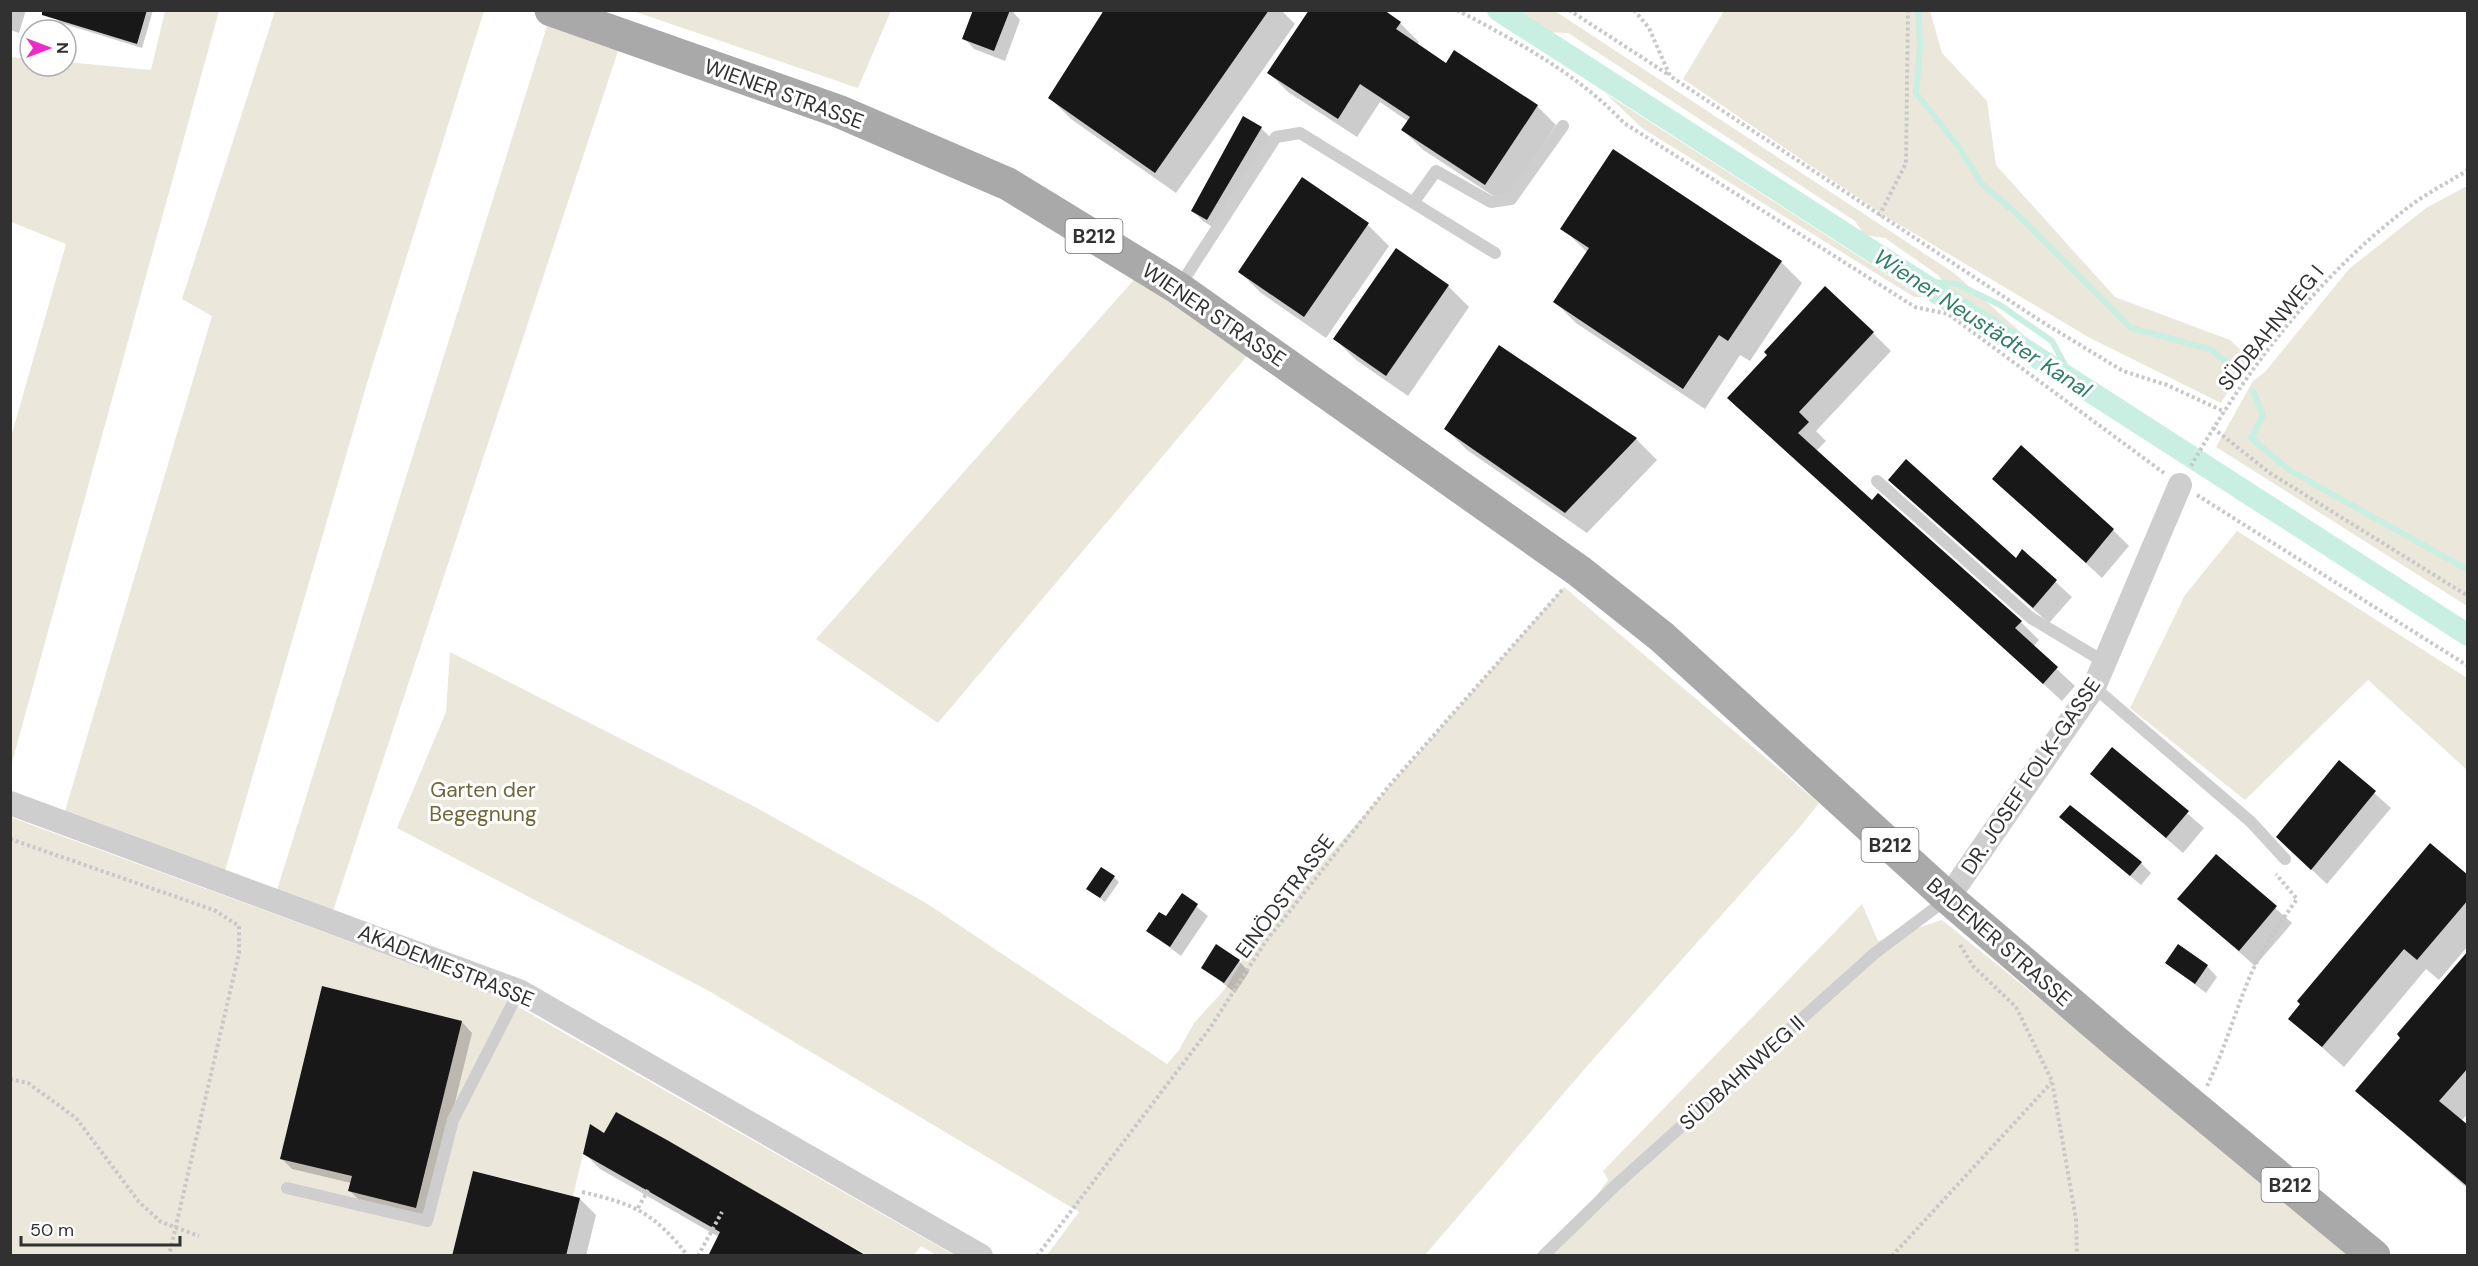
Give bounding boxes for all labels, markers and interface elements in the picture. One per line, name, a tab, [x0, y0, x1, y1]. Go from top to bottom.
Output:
north arrow	[18, 18, 78, 78]
text: N	[52, 42, 73, 54]
street label: WIENER STRASSE	[700, 52, 868, 136]
road number: B212	[1066, 219, 1122, 253]
water label: Wiener Neustädter Kanal	[1868, 242, 2098, 405]
street label: WIENER STRASSE	[1137, 256, 1291, 374]
street label: SÜDBAHNWEG I	[2212, 259, 2330, 397]
street label: DR. JOSEF FOLK-GASSE	[1955, 672, 2107, 880]
park label: Garten der Begegnung	[429, 776, 537, 828]
street label: EINÖDSTRASSE	[1229, 828, 1341, 964]
road number: B212	[1862, 828, 1918, 862]
street label: BADENER STRASSE	[1921, 871, 2077, 1013]
street label: AKADEMIESTRASSE	[354, 918, 538, 1014]
street label: SÜDBAHNWEG II	[1674, 1009, 1810, 1137]
road number: B212	[2262, 1168, 2318, 1202]
scale bar	[21, 1209, 180, 1247]
text: 50 m	[30, 1218, 74, 1242]

